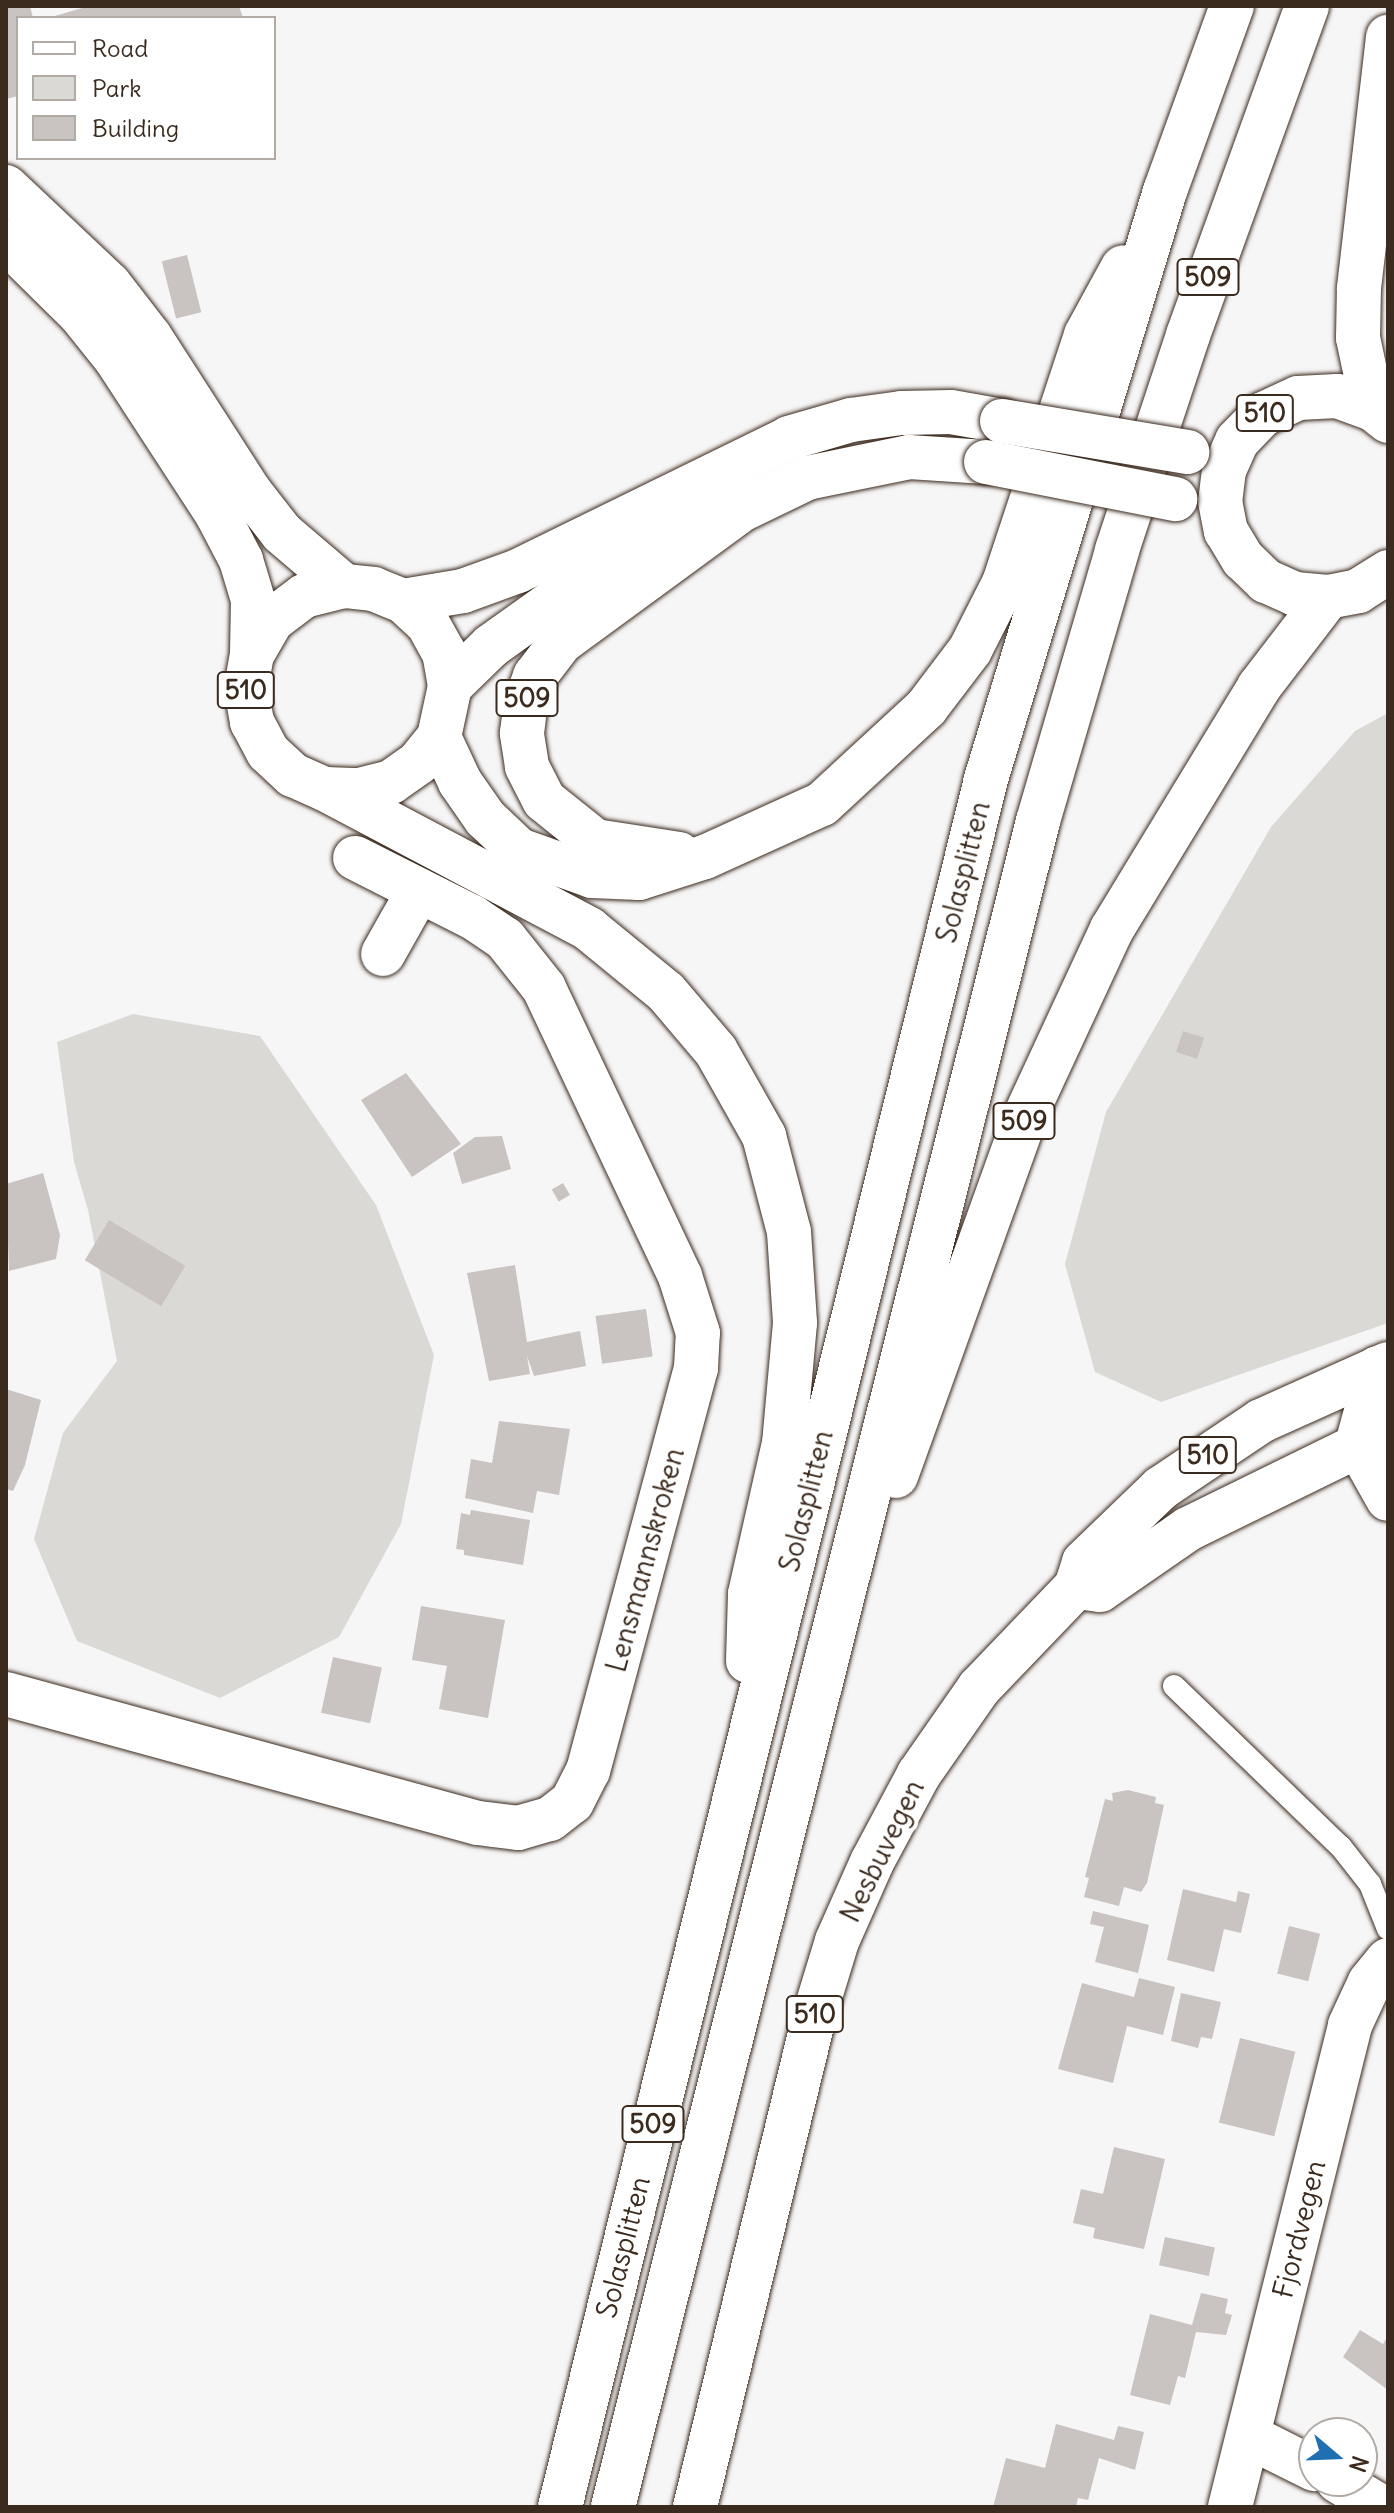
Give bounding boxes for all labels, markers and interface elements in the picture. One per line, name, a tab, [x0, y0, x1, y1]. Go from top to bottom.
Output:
legend	[16, 16, 276, 160]
text: Road	[92, 33, 148, 63]
text: Park	[92, 73, 142, 103]
text: Building	[92, 113, 179, 143]
road number: 509	[1176, 255, 1240, 299]
road number: 510	[1235, 391, 1295, 435]
road number: 510	[216, 668, 276, 712]
road number: 509	[495, 676, 559, 720]
street label: Solasplitten	[929, 798, 997, 946]
road number: 509	[992, 1099, 1056, 1143]
street label: Solasplitten	[772, 1427, 840, 1575]
road number: 510	[1178, 1433, 1238, 1477]
street label: Lensmannskroken	[599, 1444, 691, 1676]
street label: Nesbuvegen	[833, 1774, 931, 1928]
road number: 510	[785, 1992, 845, 2036]
road number: 509	[621, 2102, 685, 2146]
street label: Fjordvegen	[1266, 2157, 1332, 2301]
street label: Solasplitten	[589, 2173, 657, 2321]
north arrow	[1298, 2417, 1378, 2497]
text: N	[1343, 2452, 1375, 2476]

